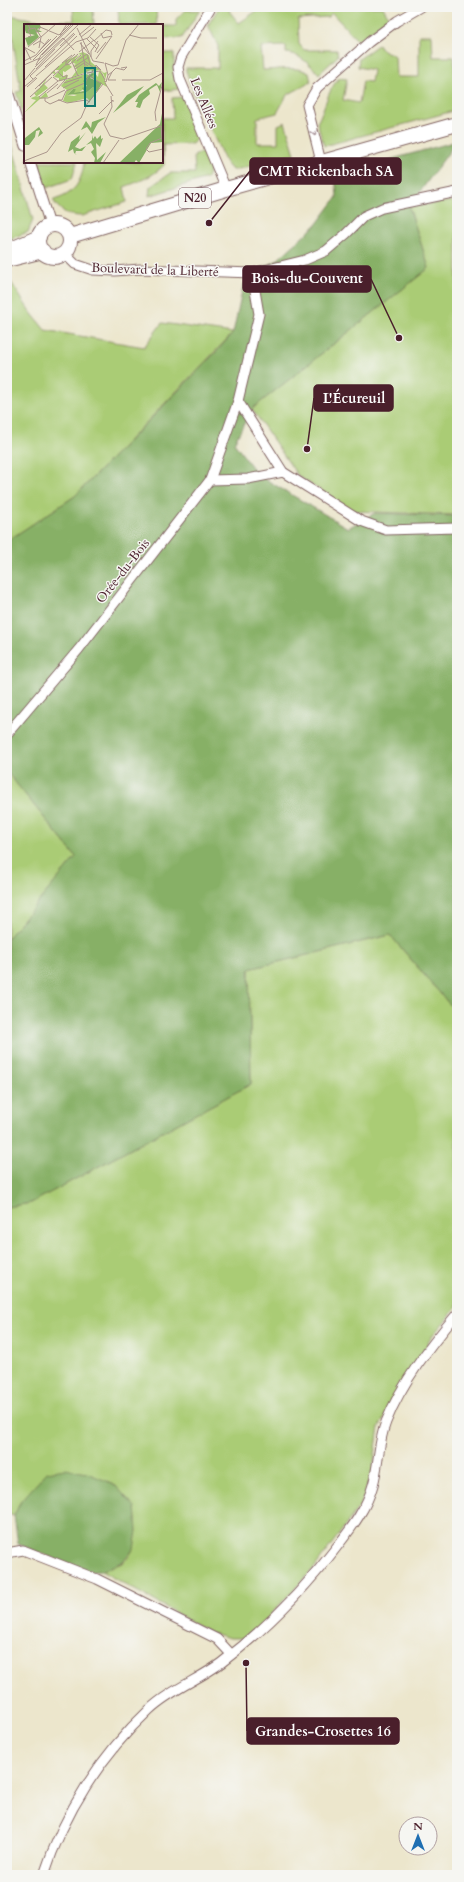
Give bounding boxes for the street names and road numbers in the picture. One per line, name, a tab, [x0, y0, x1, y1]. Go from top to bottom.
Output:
street label: Les Allées	[186, 75, 222, 131]
road number: N20	[179, 188, 211, 208]
street label: Boulevard de la Liberté	[91, 259, 219, 281]
street label: Orée-du-Bois	[92, 535, 154, 607]

